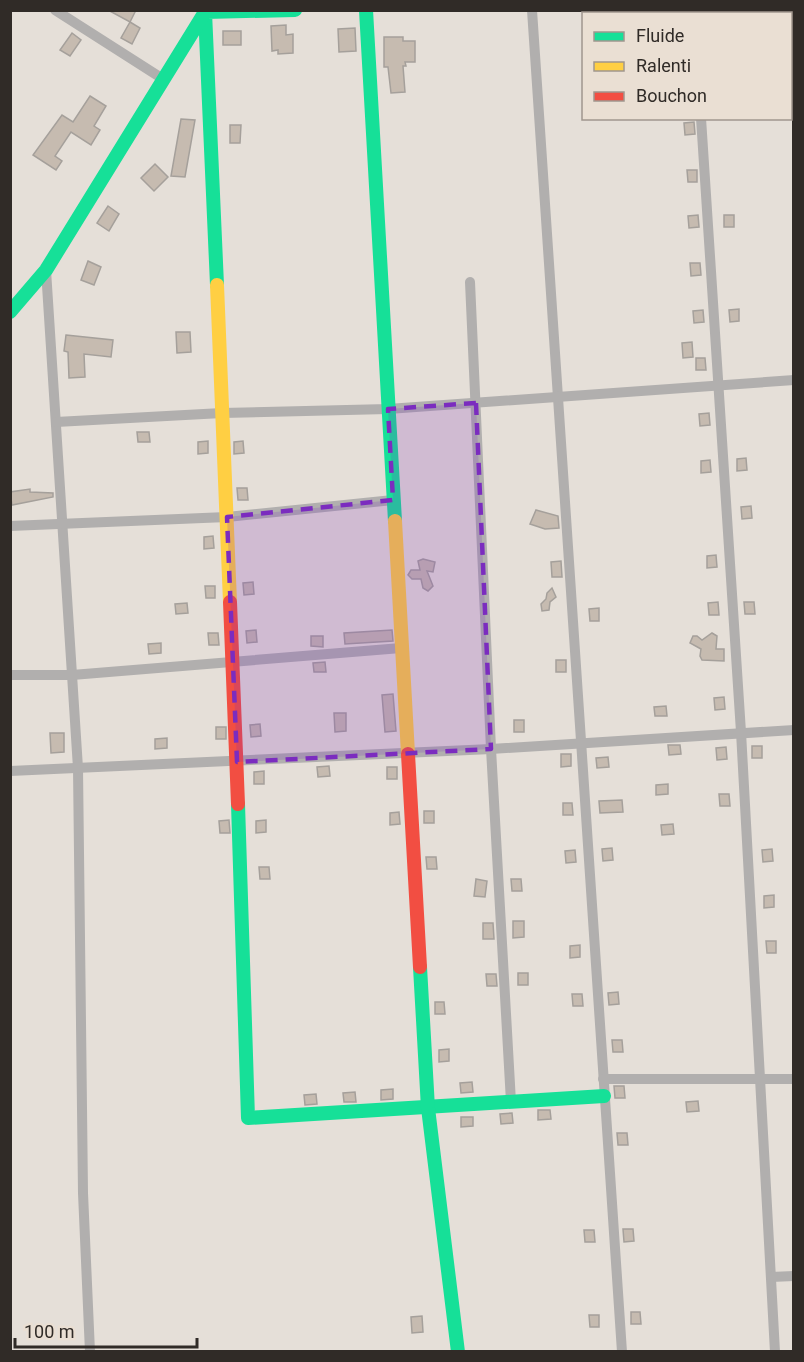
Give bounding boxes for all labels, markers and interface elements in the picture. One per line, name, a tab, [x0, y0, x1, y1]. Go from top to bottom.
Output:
legend	[582, 12, 792, 120]
text: Fluide	[636, 25, 684, 46]
text: Ralenti	[636, 55, 691, 76]
text: Bouchon	[636, 85, 707, 106]
scale bar	[15, 1311, 196, 1349]
text: 100 m	[24, 1321, 75, 1342]

